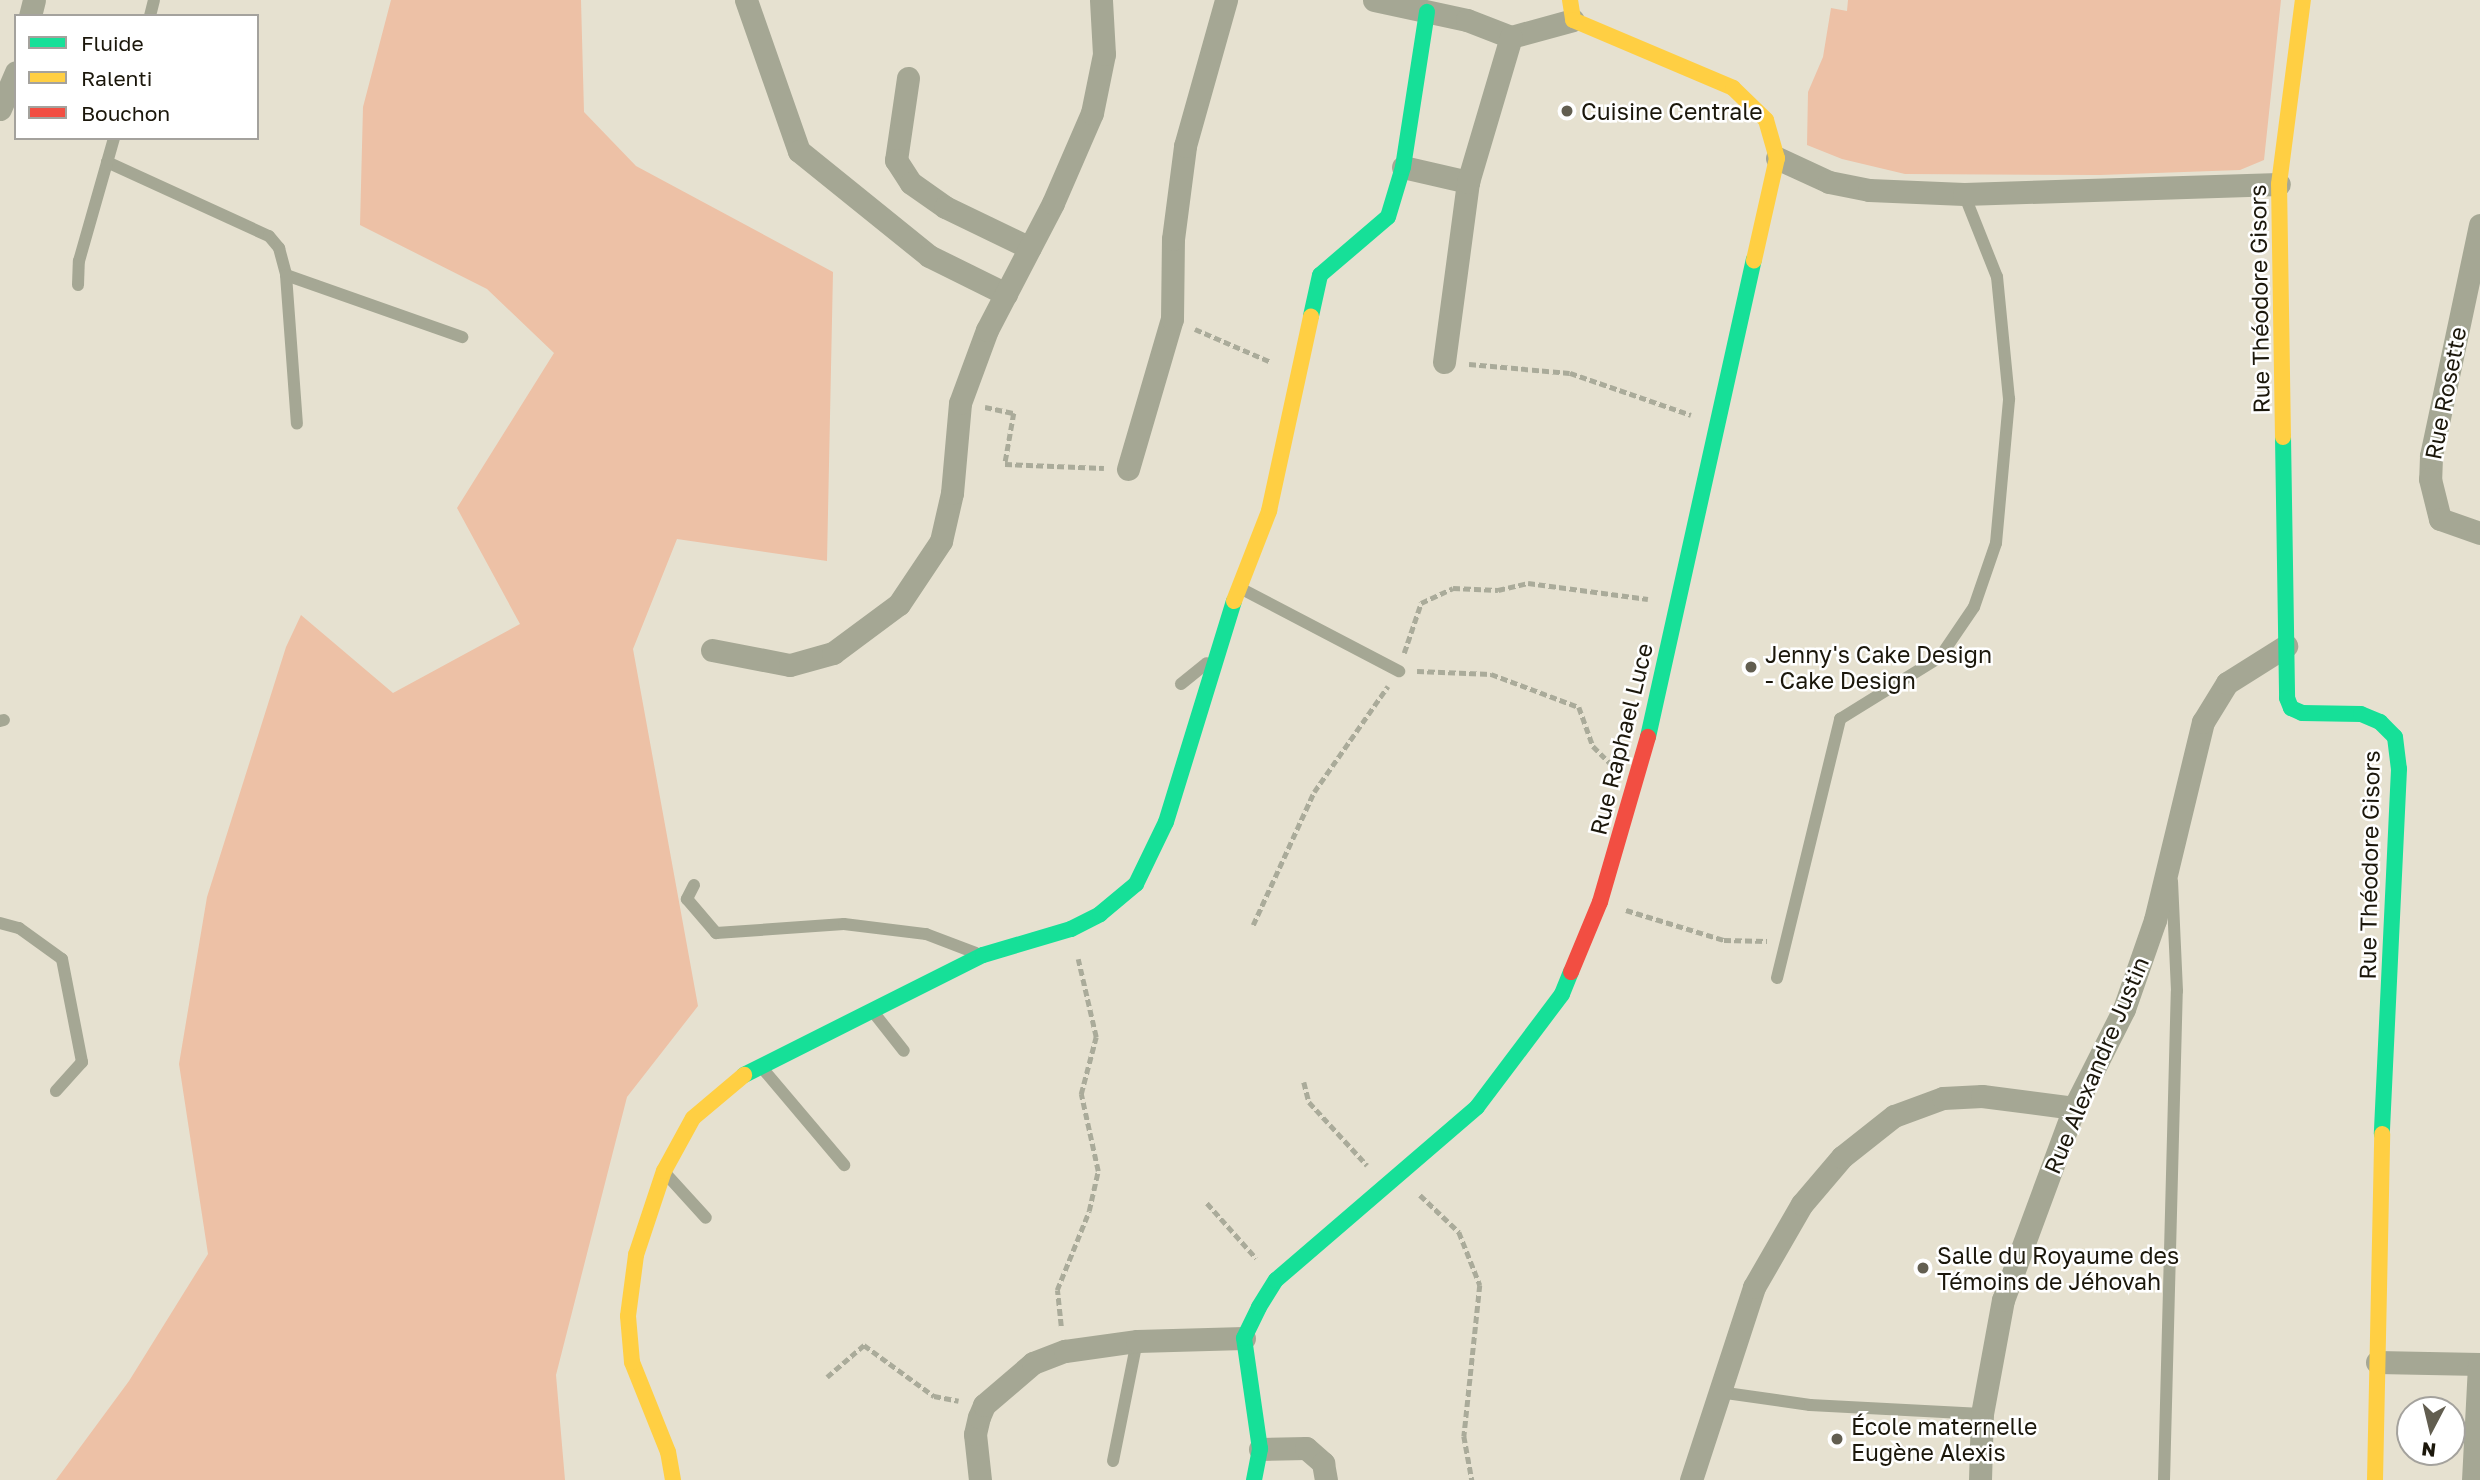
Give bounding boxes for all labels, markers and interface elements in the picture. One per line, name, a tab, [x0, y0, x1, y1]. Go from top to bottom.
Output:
legend	[14, 14, 259, 140]
text: Fluide	[81, 30, 144, 56]
text: Ralenti	[81, 65, 152, 91]
place label: Cuisine Centrale	[1581, 97, 1763, 125]
text: Bouchon	[81, 100, 170, 126]
marker: Cuisine Centrale	[1559, 103, 1575, 119]
street label: Rue Théodore Gisors	[2243, 184, 2275, 414]
street label: Rue Rosette	[2419, 324, 2471, 462]
street label: Rue Raphael Luce	[1584, 640, 1658, 838]
place label: Jenny's Cake Design - Cake Design	[1765, 640, 1992, 694]
marker: Jenny's Cake Design - Cake Design	[1743, 659, 1759, 675]
street label: Rue Théodore Gisors	[2353, 750, 2385, 980]
street label: Rue Alexandre Justin	[2038, 952, 2154, 1178]
place label: Salle du Royaume des Témoins de Jéhovah	[1937, 1241, 2179, 1295]
marker: Salle du Royaume des Témoins de Jéhovah	[1915, 1260, 1931, 1276]
north arrow	[2396, 1396, 2466, 1466]
place label: École maternelle Eugène Alexis	[1851, 1412, 2037, 1466]
marker: École maternelle Eugène Alexis	[1829, 1431, 1845, 1447]
text: N	[2420, 1438, 2437, 1463]

